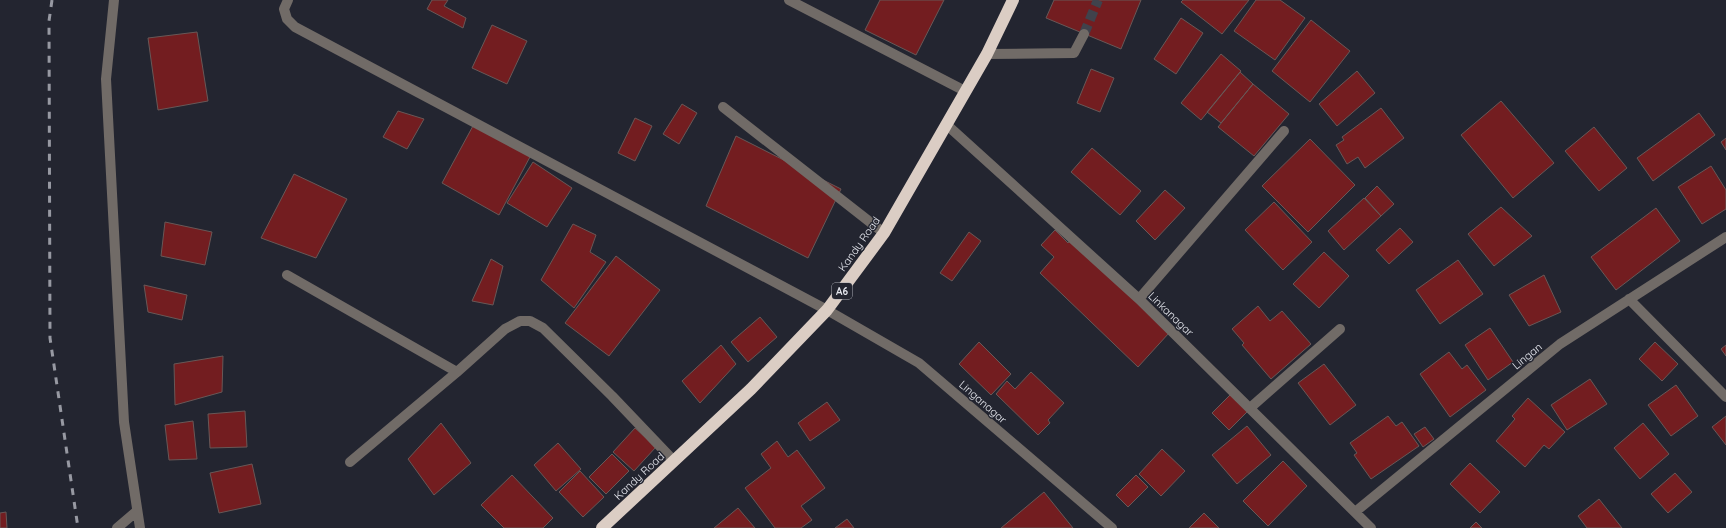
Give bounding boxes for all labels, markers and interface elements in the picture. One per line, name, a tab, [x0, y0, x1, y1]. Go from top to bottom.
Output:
street label: Kandy Road	[835, 214, 883, 274]
road number: A6	[832, 283, 852, 299]
street label: Linkanagar	[1145, 289, 1197, 340]
street label: Lingan	[1509, 340, 1545, 372]
street label: Linganagar	[956, 377, 1010, 427]
street label: Kandy Road	[611, 449, 667, 503]

